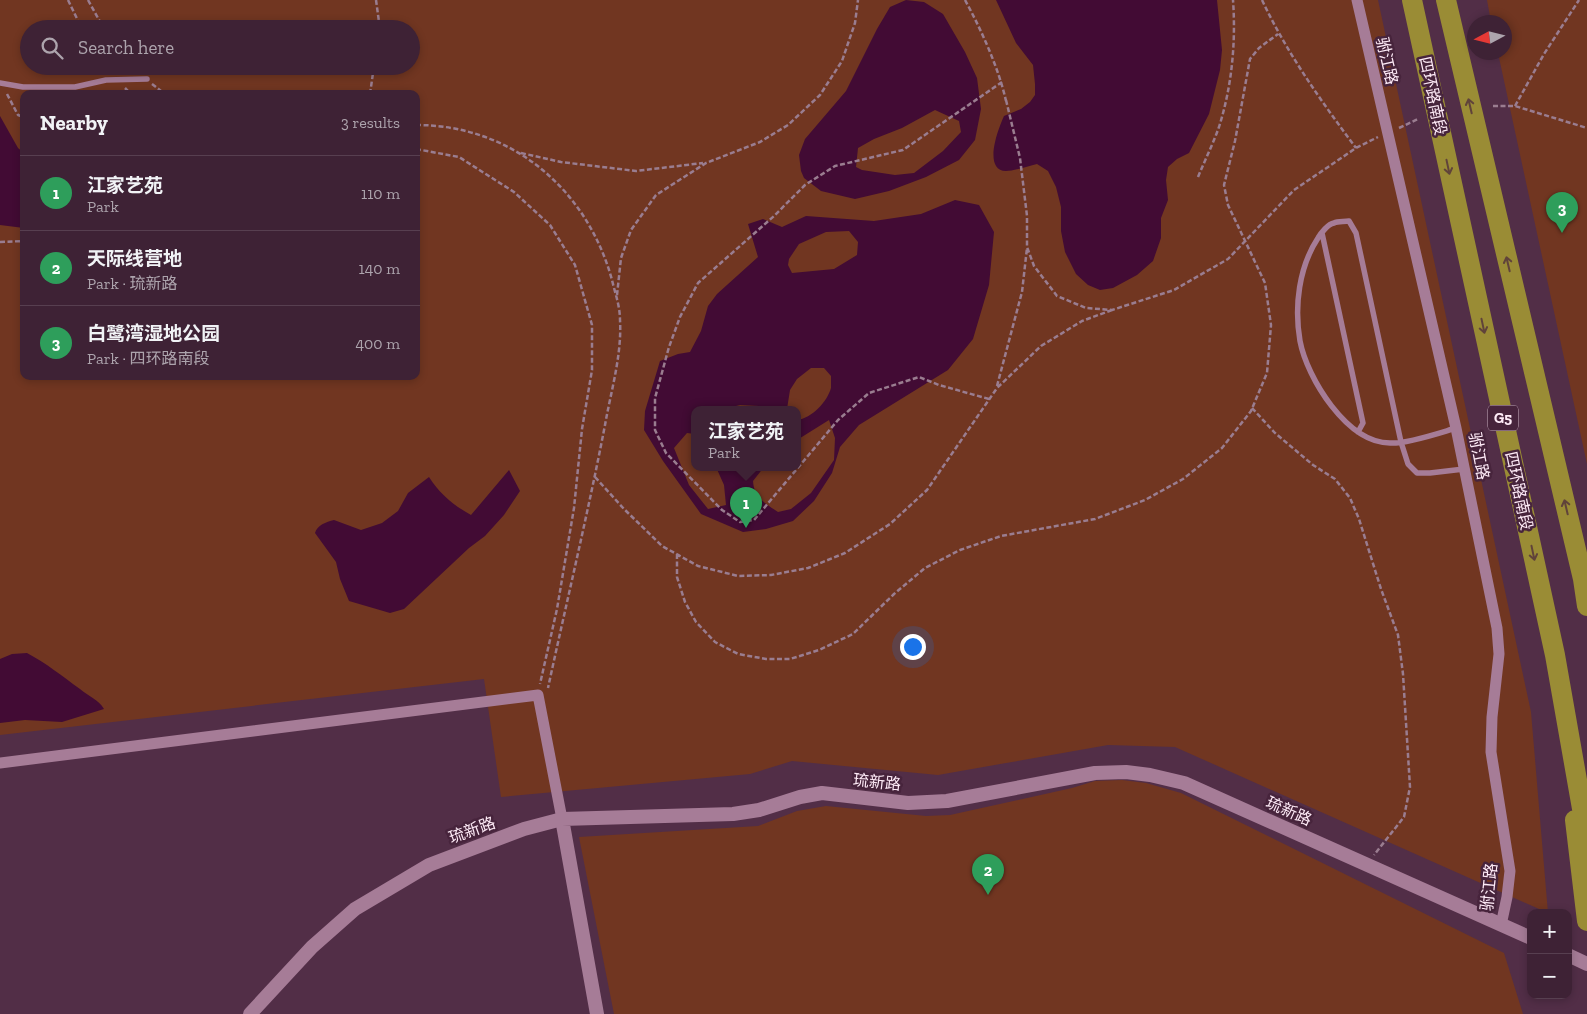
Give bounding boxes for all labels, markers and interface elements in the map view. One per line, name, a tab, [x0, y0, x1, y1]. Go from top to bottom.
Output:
north arrow	[1467, 15, 1512, 60]
search box	[20, 20, 420, 75]
icon: search	[38, 34, 66, 62]
street label: 驸江路	[1372, 35, 1402, 87]
text: Search here	[78, 36, 174, 59]
street label: 四环路南段	[1415, 55, 1451, 137]
one-way arrow	[1465, 98, 1474, 114]
text: Nearby	[40, 110, 108, 135]
text: 3 results	[341, 113, 400, 132]
one-way arrow	[1444, 159, 1454, 175]
text: 江家艺苑	[87, 174, 163, 197]
text: 1	[53, 184, 59, 203]
text: 110 m	[361, 184, 400, 203]
pin: 3	[1546, 192, 1578, 233]
text: Park	[87, 197, 119, 216]
text: 天际线营地	[87, 247, 182, 270]
one-way arrow	[1503, 256, 1512, 272]
text: 2	[52, 259, 60, 278]
text: 140 m	[359, 259, 400, 278]
text: Park · 琉新路	[87, 274, 178, 293]
one-way arrow	[1479, 318, 1488, 334]
text: 白鹭湾湿地公园	[87, 322, 220, 345]
text: 3	[52, 334, 60, 353]
text: 400 m	[356, 334, 400, 353]
text: Park · 四环路南段	[87, 349, 210, 368]
popup	[691, 406, 801, 471]
road number: G5	[1488, 406, 1518, 430]
text: 江家艺苑	[708, 420, 784, 443]
street label: 驸江路	[1465, 431, 1493, 481]
text: Park	[708, 443, 740, 462]
street label: 四环路南段	[1501, 450, 1537, 532]
pin: 1	[730, 487, 762, 528]
one-way arrow	[1561, 499, 1570, 515]
one-way arrow	[1529, 545, 1538, 561]
your location	[900, 634, 926, 660]
street label: 琉新路	[852, 770, 902, 794]
street label: 琉新路	[1263, 793, 1315, 829]
street label: 琉新路	[446, 813, 498, 847]
pin: 2	[972, 854, 1004, 895]
street label: 驸江路	[1477, 862, 1501, 912]
map controls	[1527, 909, 1572, 999]
button: +	[1527, 909, 1572, 954]
button: −	[1527, 954, 1572, 999]

